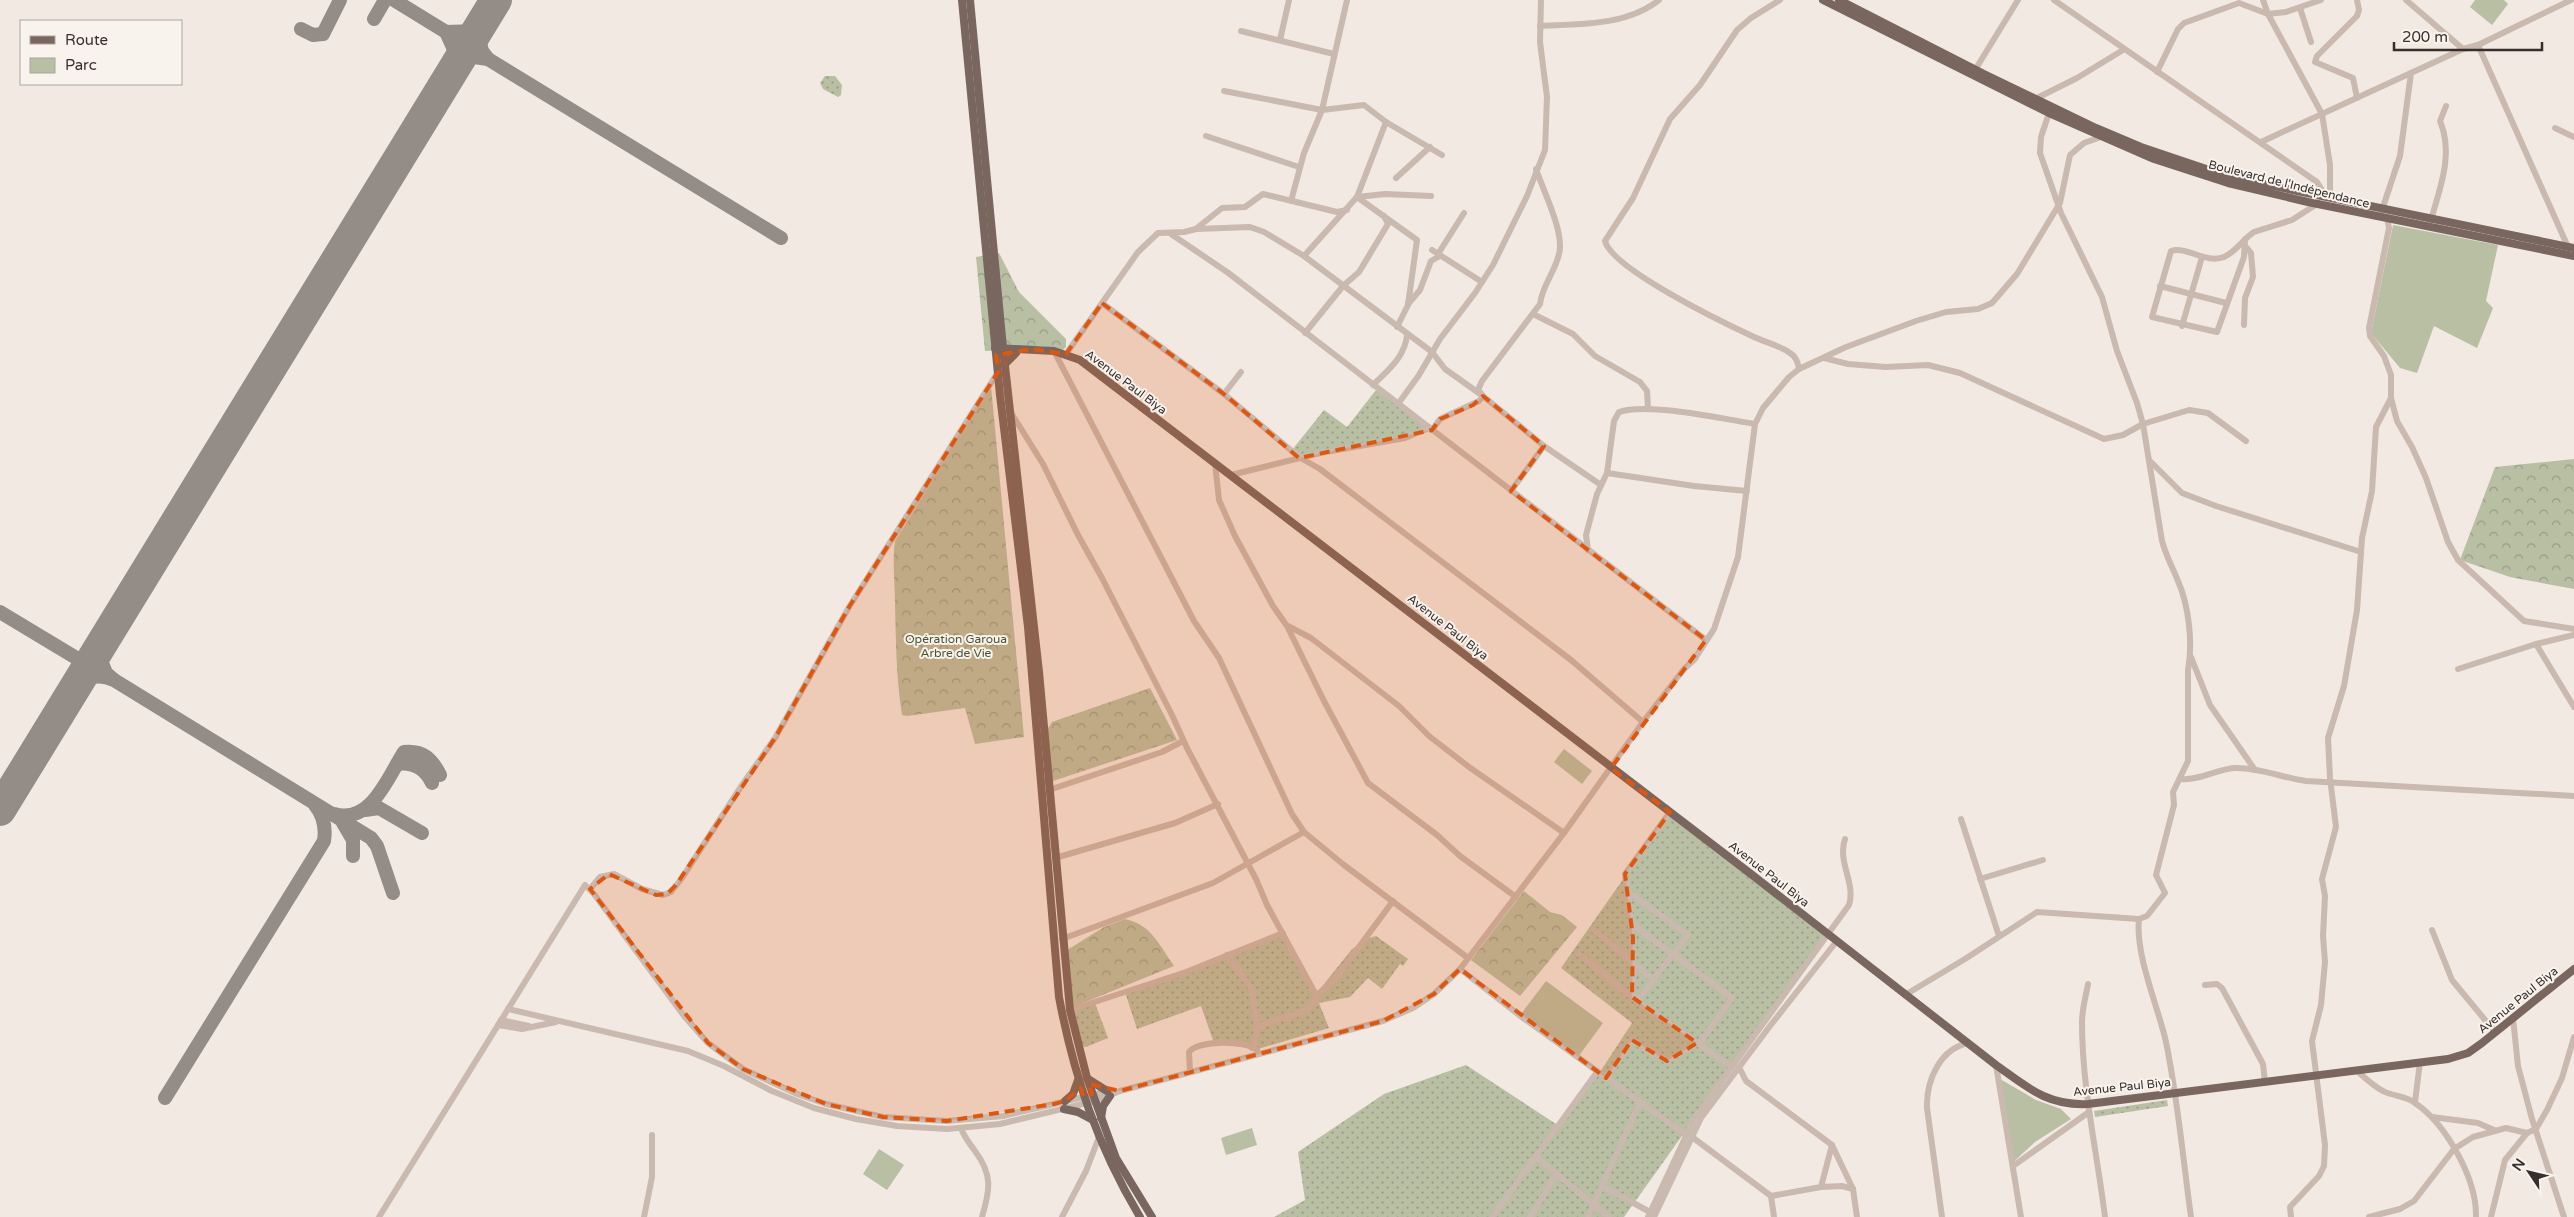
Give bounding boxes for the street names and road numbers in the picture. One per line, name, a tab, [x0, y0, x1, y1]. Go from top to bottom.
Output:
street label: Boulevard de l'Indépendance	[2207, 157, 2371, 211]
street label: Avenue Paul Biya	[1083, 347, 1169, 417]
street label: Avenue Paul Biya	[1405, 591, 1491, 663]
street label: Avenue Paul Biya	[1726, 838, 1812, 910]
street label: Avenue Paul Biya	[2475, 964, 2561, 1036]
street label: Avenue Paul Biya	[2072, 1075, 2172, 1099]

